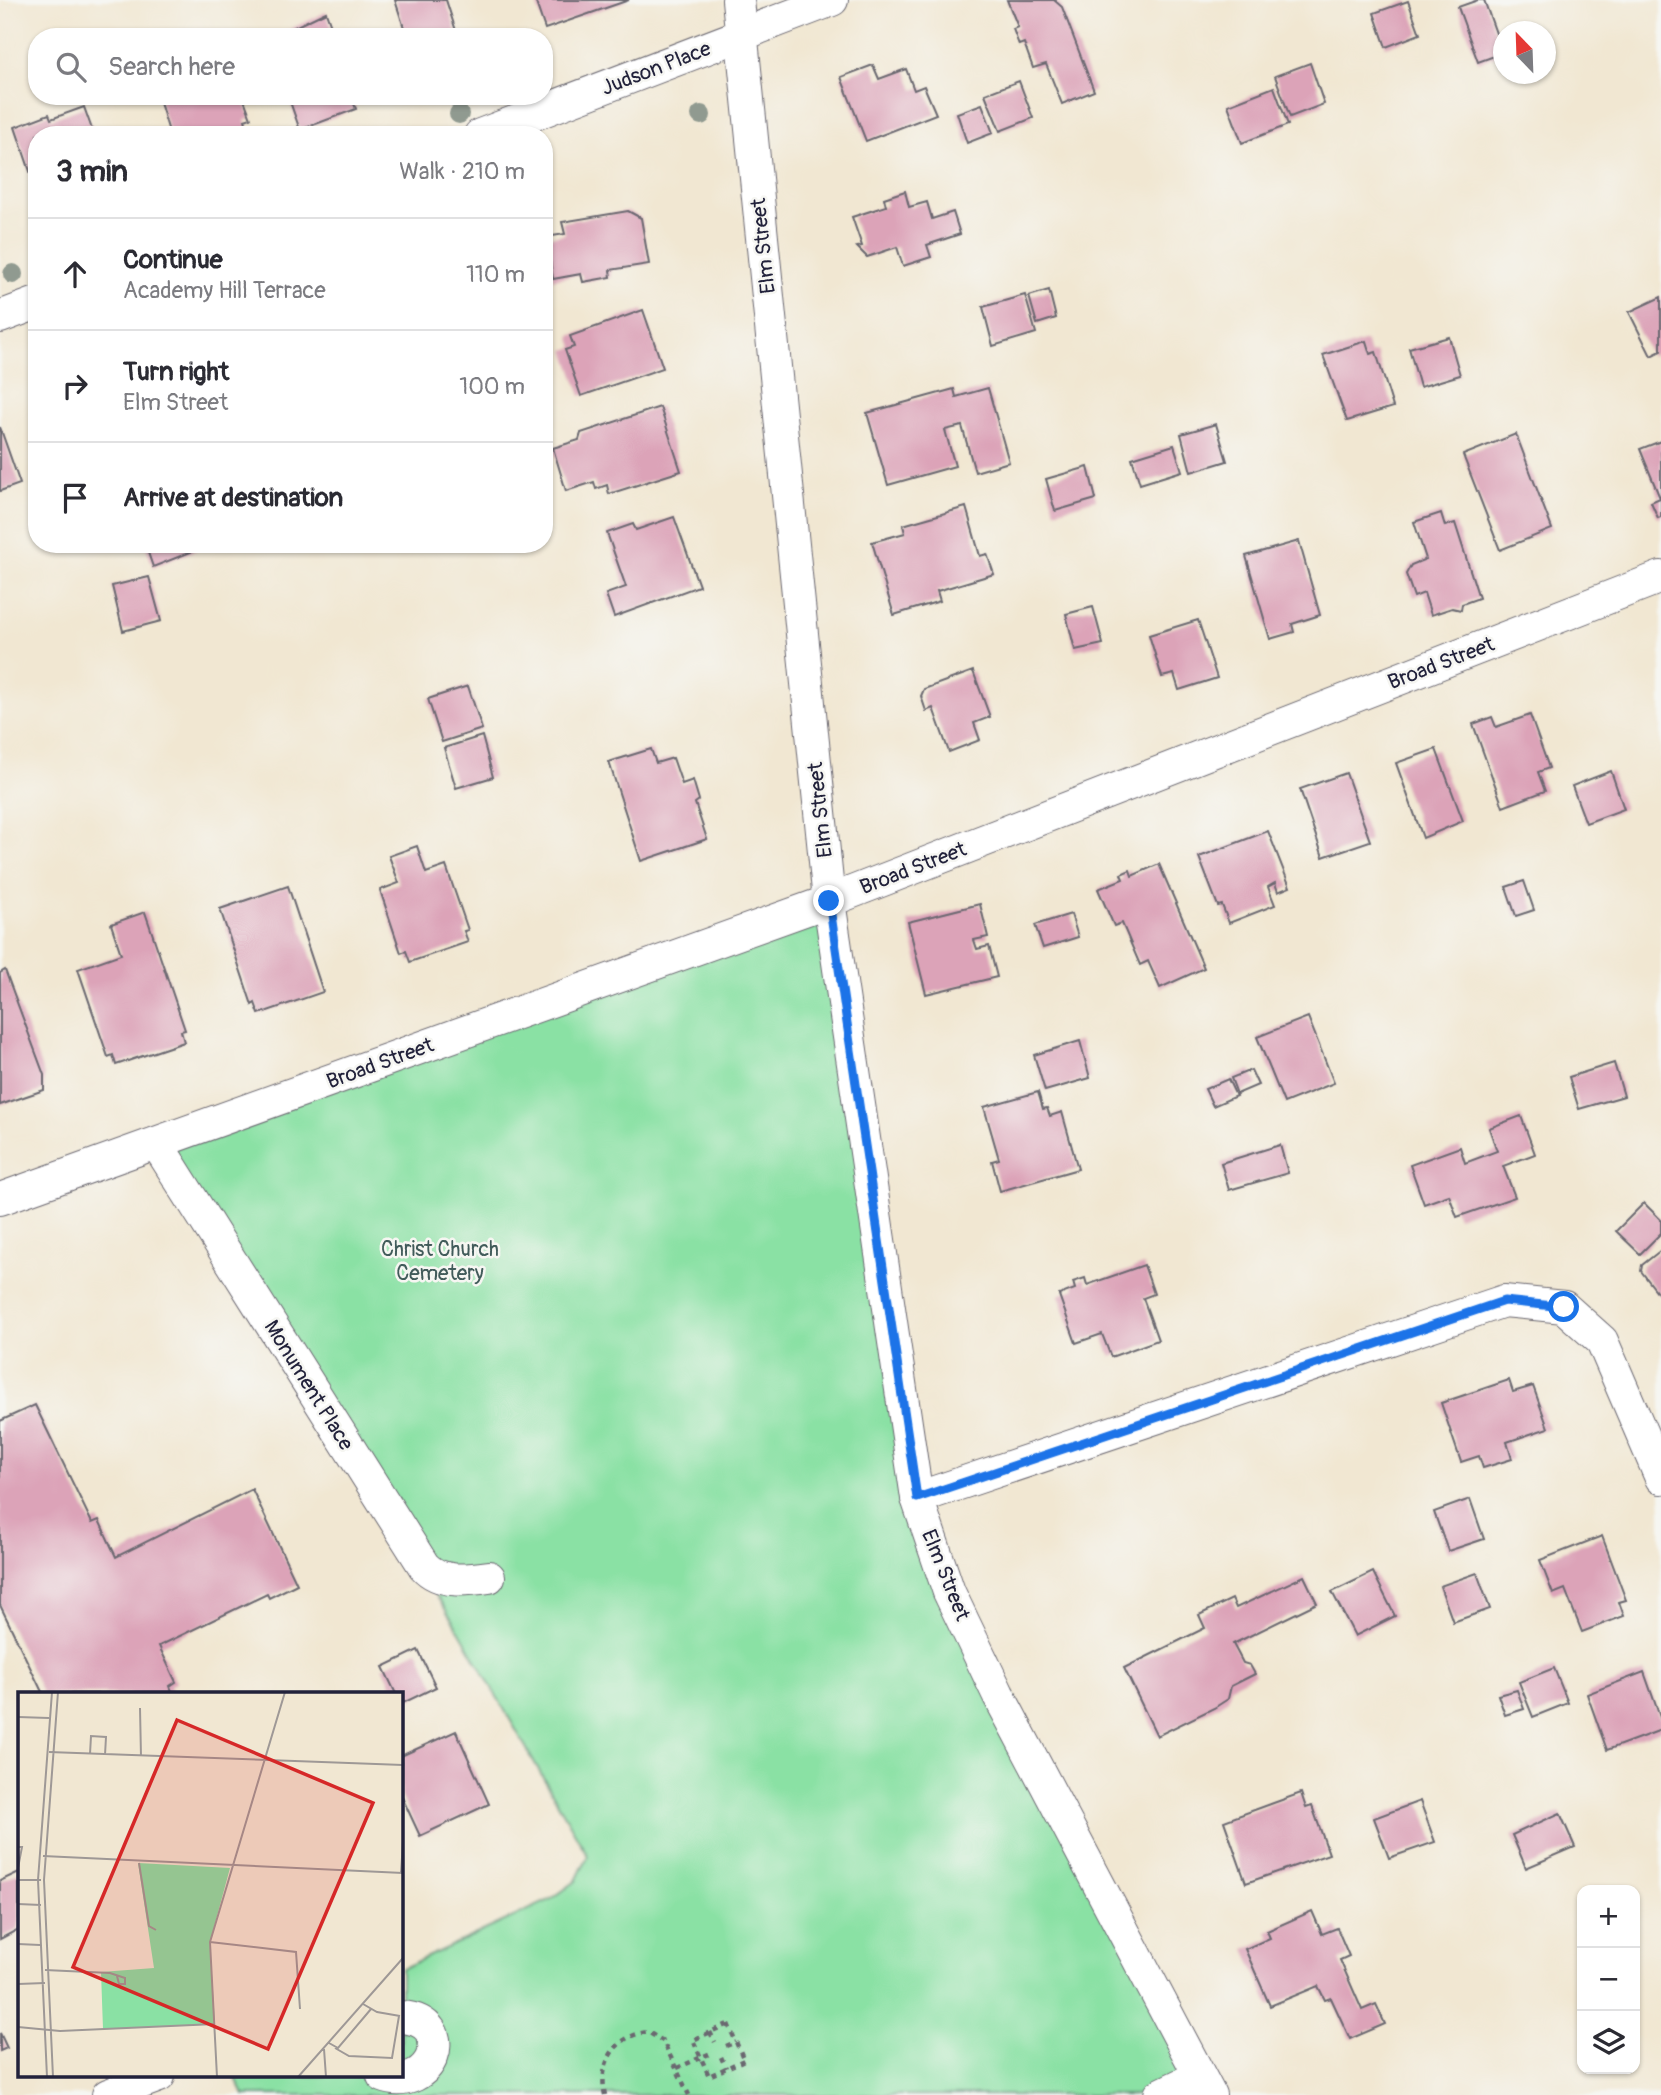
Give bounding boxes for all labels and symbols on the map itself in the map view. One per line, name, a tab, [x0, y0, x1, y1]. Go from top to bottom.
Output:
north arrow	[1493, 21, 1556, 84]
street label: Judson Place	[598, 35, 715, 102]
street label: Elm Street	[745, 196, 782, 295]
street label: Broad Street	[1384, 631, 1499, 696]
street label: Elm Street	[802, 760, 839, 859]
street label: Broad Street	[856, 836, 971, 901]
route end	[813, 885, 844, 916]
street label: Broad Street	[323, 1031, 438, 1095]
park label: Christ Church Cemetery	[381, 1236, 499, 1287]
route start	[1548, 1291, 1579, 1322]
street label: Monument Place	[258, 1315, 360, 1456]
street label: Elm Street	[915, 1526, 976, 1625]
inset map	[18, 1692, 402, 2078]

